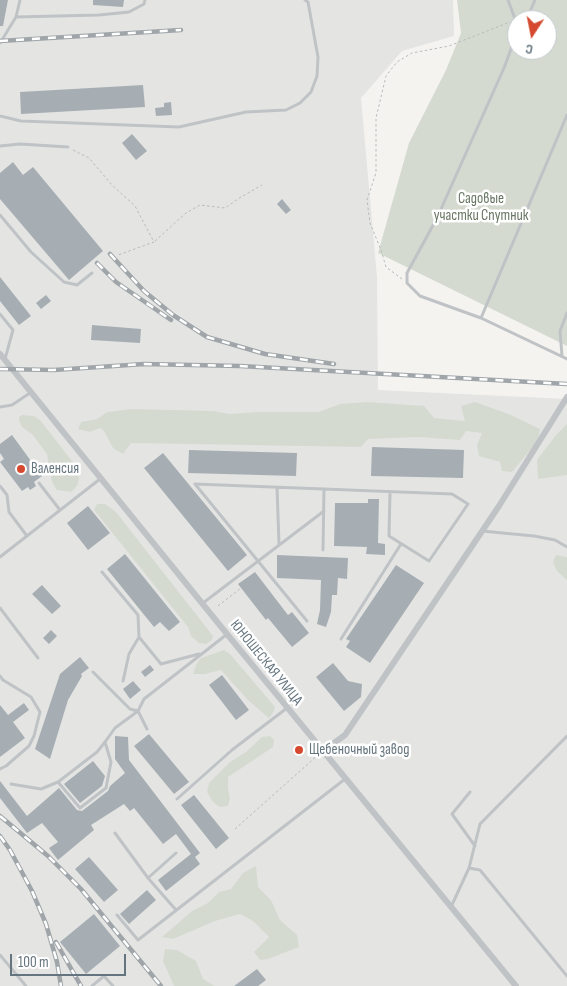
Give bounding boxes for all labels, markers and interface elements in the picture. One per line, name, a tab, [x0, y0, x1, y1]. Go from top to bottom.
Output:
north arrow	[507, 10, 557, 60]
text: С	[524, 40, 534, 58]
park label: Садовые участки Спутник	[434, 190, 528, 225]
place label: Валенсия	[31, 460, 79, 478]
marker: Валенсия	[15, 463, 27, 475]
street label: ЮНОШЕСКАЯ УЛИЦА	[226, 617, 306, 709]
place label: Щебеночный завод	[309, 741, 409, 759]
marker: Щебеночный завод	[293, 744, 305, 756]
scale bar	[12, 944, 129, 976]
text: 100 m	[18, 953, 49, 972]

